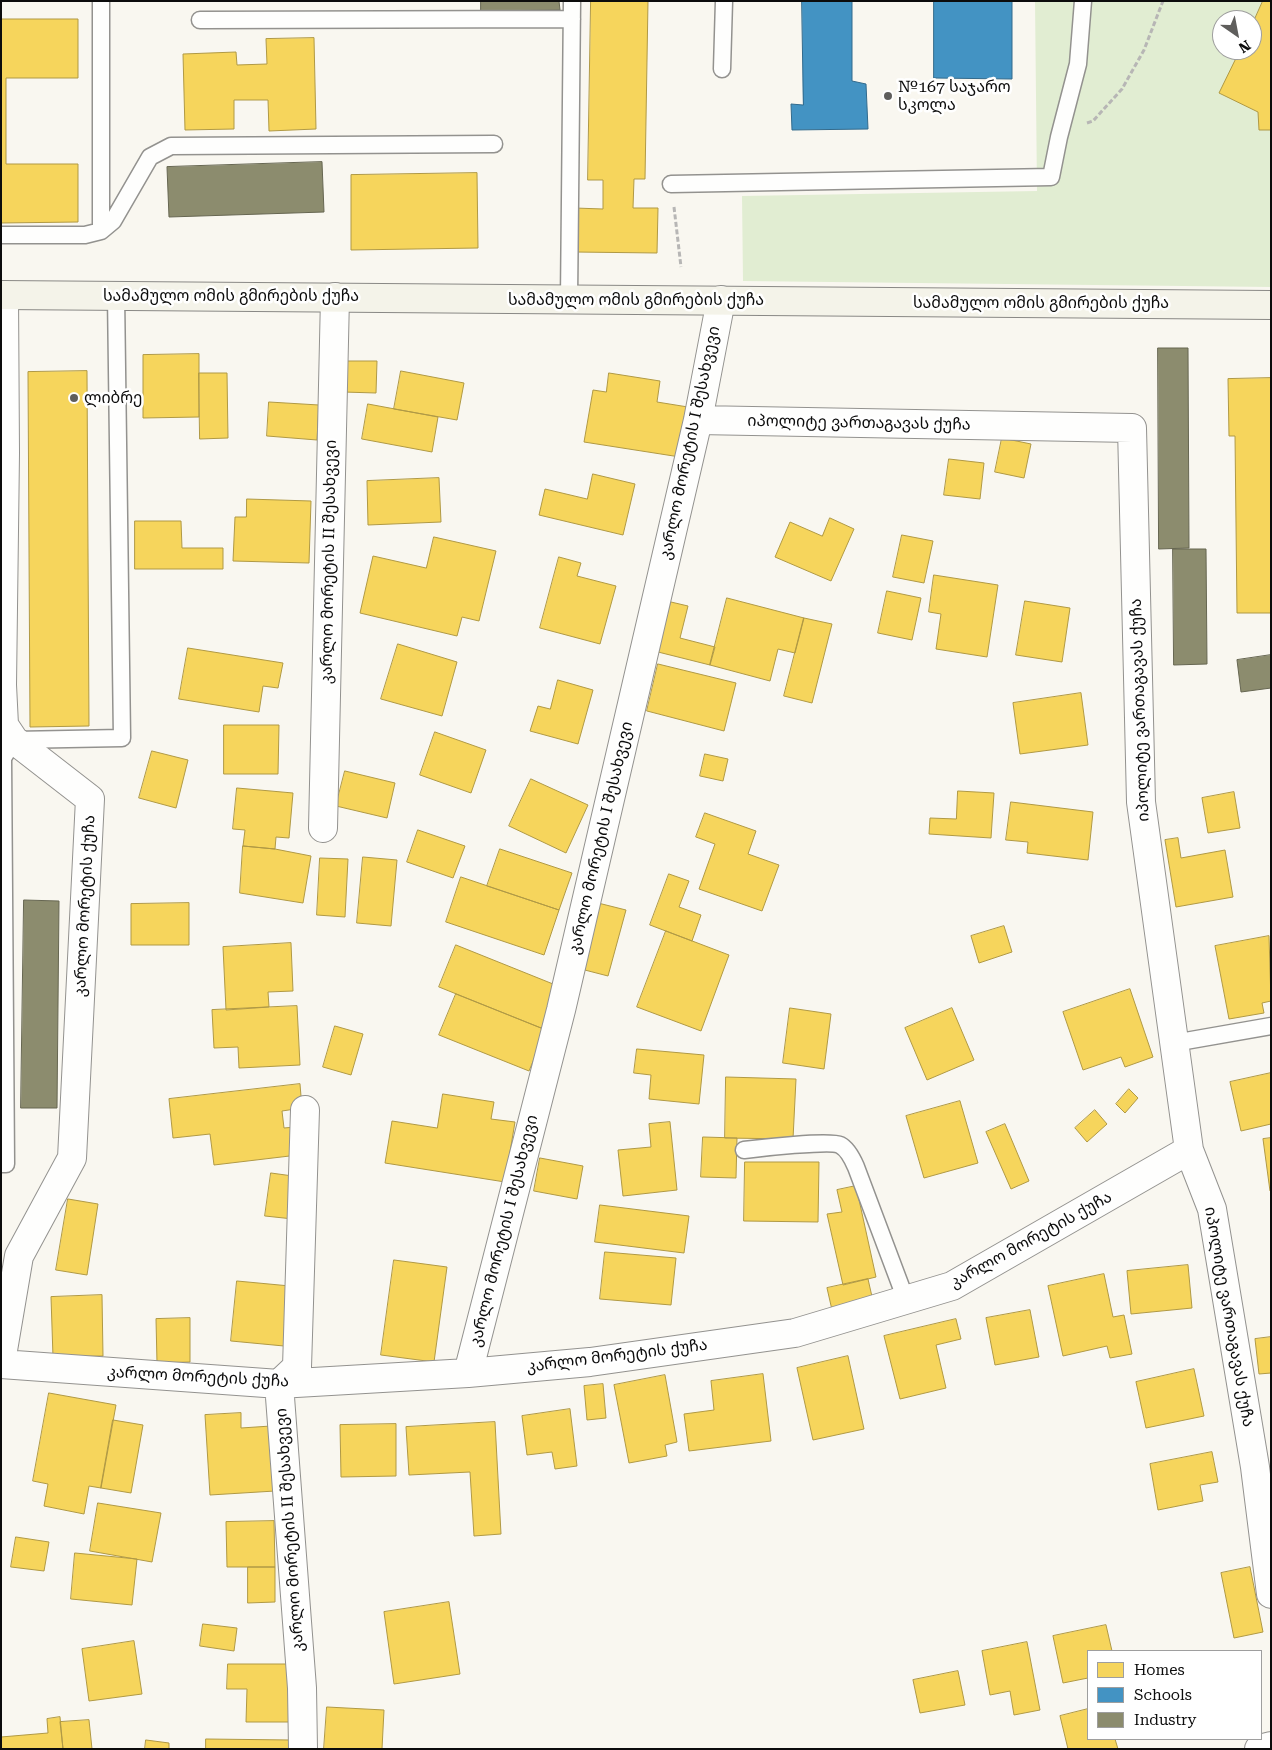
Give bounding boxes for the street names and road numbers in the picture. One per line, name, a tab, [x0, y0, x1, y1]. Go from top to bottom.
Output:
street label: სამამულო ომის გმირების ქუჩა	[103, 286, 359, 306]
street label: სამამულო ომის გმირების ქუჩა	[508, 290, 764, 310]
street label: სამამულო ომის გმირების ქუჩა	[913, 293, 1169, 313]
street label: კარლო მორეტის I შესახვევი	[656, 324, 724, 562]
street label: იპოლიტე ვართაგავას ქუჩა	[747, 411, 971, 435]
street label: კარლო მორეტის II შესახვევი	[317, 440, 341, 684]
street label: იპოლიტე ვართაგავას ქუჩა	[1127, 598, 1153, 822]
street label: კარლო მორეტის I შესახვევი	[565, 720, 637, 956]
street label: კარლო მორეტის ქუჩა	[71, 815, 99, 997]
street label: კარლო მორეტის I შესახვევი	[466, 1113, 542, 1349]
street label: კარლო მორეტის ქუჩა	[947, 1187, 1115, 1293]
street label: იპოლიტე ვართაგავას ქუჩა	[1200, 1205, 1258, 1429]
street label: კარლო მორეტის ქუჩა	[525, 1335, 709, 1377]
street label: კარლო მორეტის ქუჩა	[107, 1363, 289, 1391]
street label: კარლო მორეტის II შესახვევი	[272, 1407, 308, 1653]

